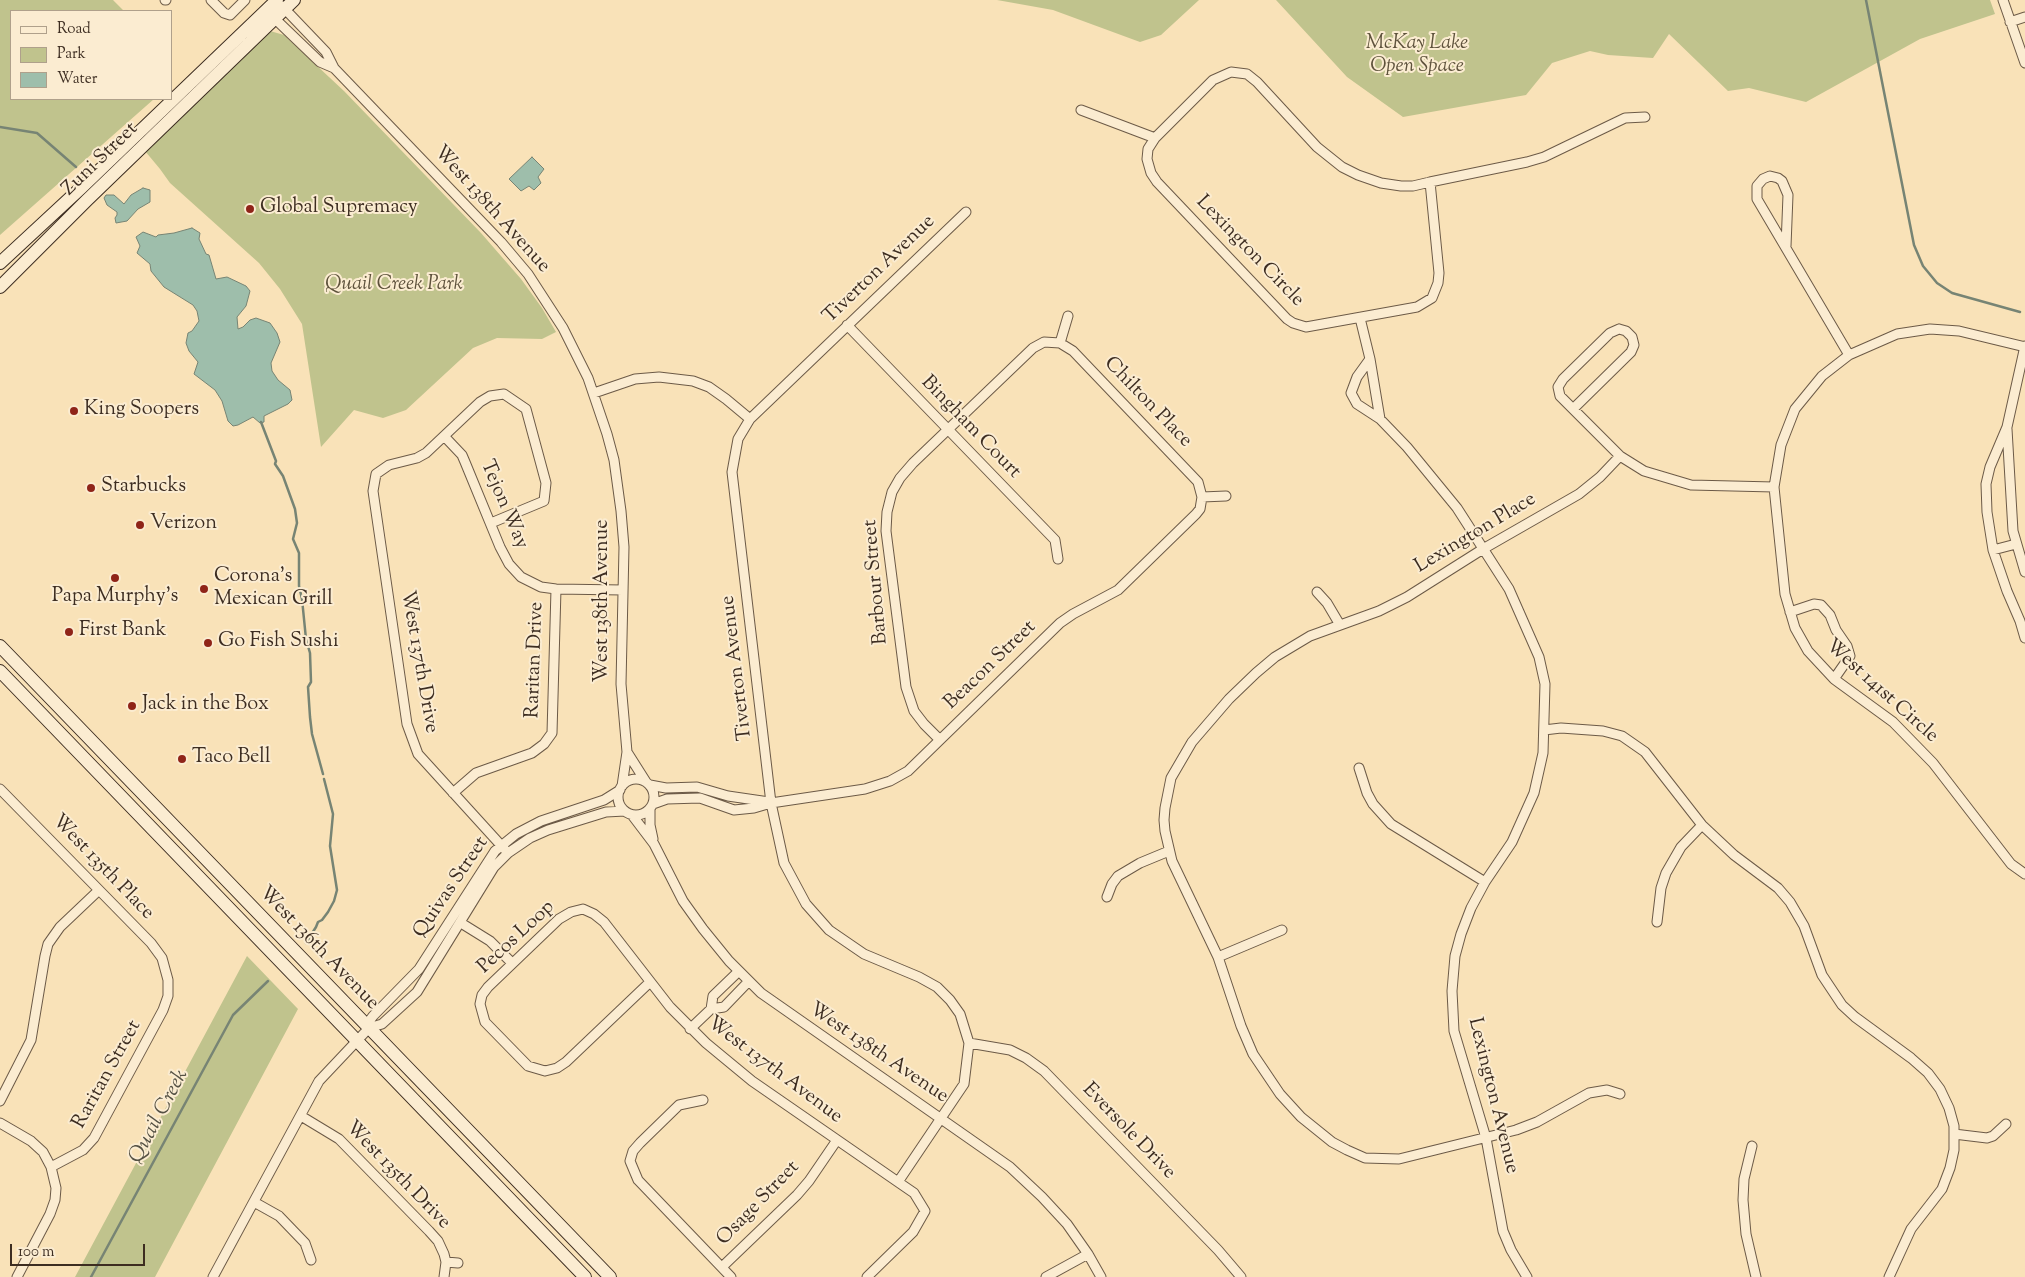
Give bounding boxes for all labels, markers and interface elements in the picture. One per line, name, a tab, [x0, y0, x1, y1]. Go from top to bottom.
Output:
legend	[10, 10, 172, 100]
text: Road	[57, 19, 91, 40]
park label: McKay Lake Open Space	[1366, 33, 1468, 80]
text: Park	[57, 44, 86, 65]
text: Water	[57, 69, 97, 90]
street label: Zuni Street	[58, 118, 144, 202]
street label: West 138th Avenue	[428, 141, 554, 279]
street label: Lexington Circle	[1190, 191, 1308, 313]
place label: Global Supremacy	[260, 197, 418, 221]
marker: Global Supremacy	[244, 203, 256, 215]
street label: Tiverton Avenue	[819, 211, 941, 329]
park label: Quail Creek Park	[325, 274, 463, 298]
street label: Chilton Place	[1098, 353, 1196, 453]
street label: Bingham Court	[915, 372, 1025, 484]
place label: King Soopers	[84, 399, 199, 423]
marker: King Soopers	[68, 405, 80, 417]
street label: Tejon Way	[474, 457, 532, 553]
place label: Starbucks	[101, 476, 186, 500]
marker: Starbucks	[85, 482, 97, 494]
street label: Lexington Place	[1411, 488, 1541, 580]
place label: Verizon	[150, 513, 217, 537]
street label: Barbour Street	[860, 518, 894, 646]
marker: Verizon	[134, 519, 146, 531]
street label: West 138th Avenue	[592, 519, 616, 683]
place label: Corona's Mexican Grill	[214, 566, 333, 613]
marker: Papa Murphy's	[109, 572, 121, 584]
marker: Corona's Mexican Grill	[198, 583, 210, 595]
place label: Papa Murphy's	[52, 586, 178, 610]
street label: West 137th Drive	[394, 589, 442, 735]
street label: Tiverton Avenue	[717, 594, 759, 742]
street label: Raritan Drive	[522, 601, 550, 719]
street label: Beacon Street	[940, 616, 1042, 716]
place label: First Bank	[79, 620, 166, 644]
marker: First Bank	[63, 626, 75, 638]
place label: Go Fish Sushi	[218, 631, 339, 655]
street label: West 141st Circle	[1820, 635, 1942, 749]
marker: Go Fish Sushi	[202, 637, 214, 649]
place label: Jack in the Box	[142, 694, 269, 718]
marker: Jack in the Box	[126, 700, 138, 712]
place label: Taco Bell	[192, 747, 270, 771]
marker: Taco Bell	[176, 753, 188, 765]
street label: West 135th Place	[46, 810, 158, 926]
street label: Quivas Street	[409, 833, 495, 943]
street label: West 136th Avenue	[253, 882, 383, 1016]
street label: Pecos Loop	[473, 896, 561, 980]
street label: West 138th Avenue	[804, 998, 952, 1110]
street label: West 137th Avenue	[702, 1012, 846, 1130]
street label: Lexington Avenue	[1461, 1016, 1523, 1176]
street label: Raritan Street	[68, 1017, 148, 1133]
water label: Quail Creek	[125, 1066, 195, 1168]
street label: Eversole Drive	[1076, 1079, 1180, 1185]
street label: West 135th Drive	[339, 1117, 455, 1235]
street label: Osage Street	[713, 1157, 805, 1251]
scale bar	[12, 1234, 148, 1266]
text: 100 m	[18, 1242, 54, 1263]

